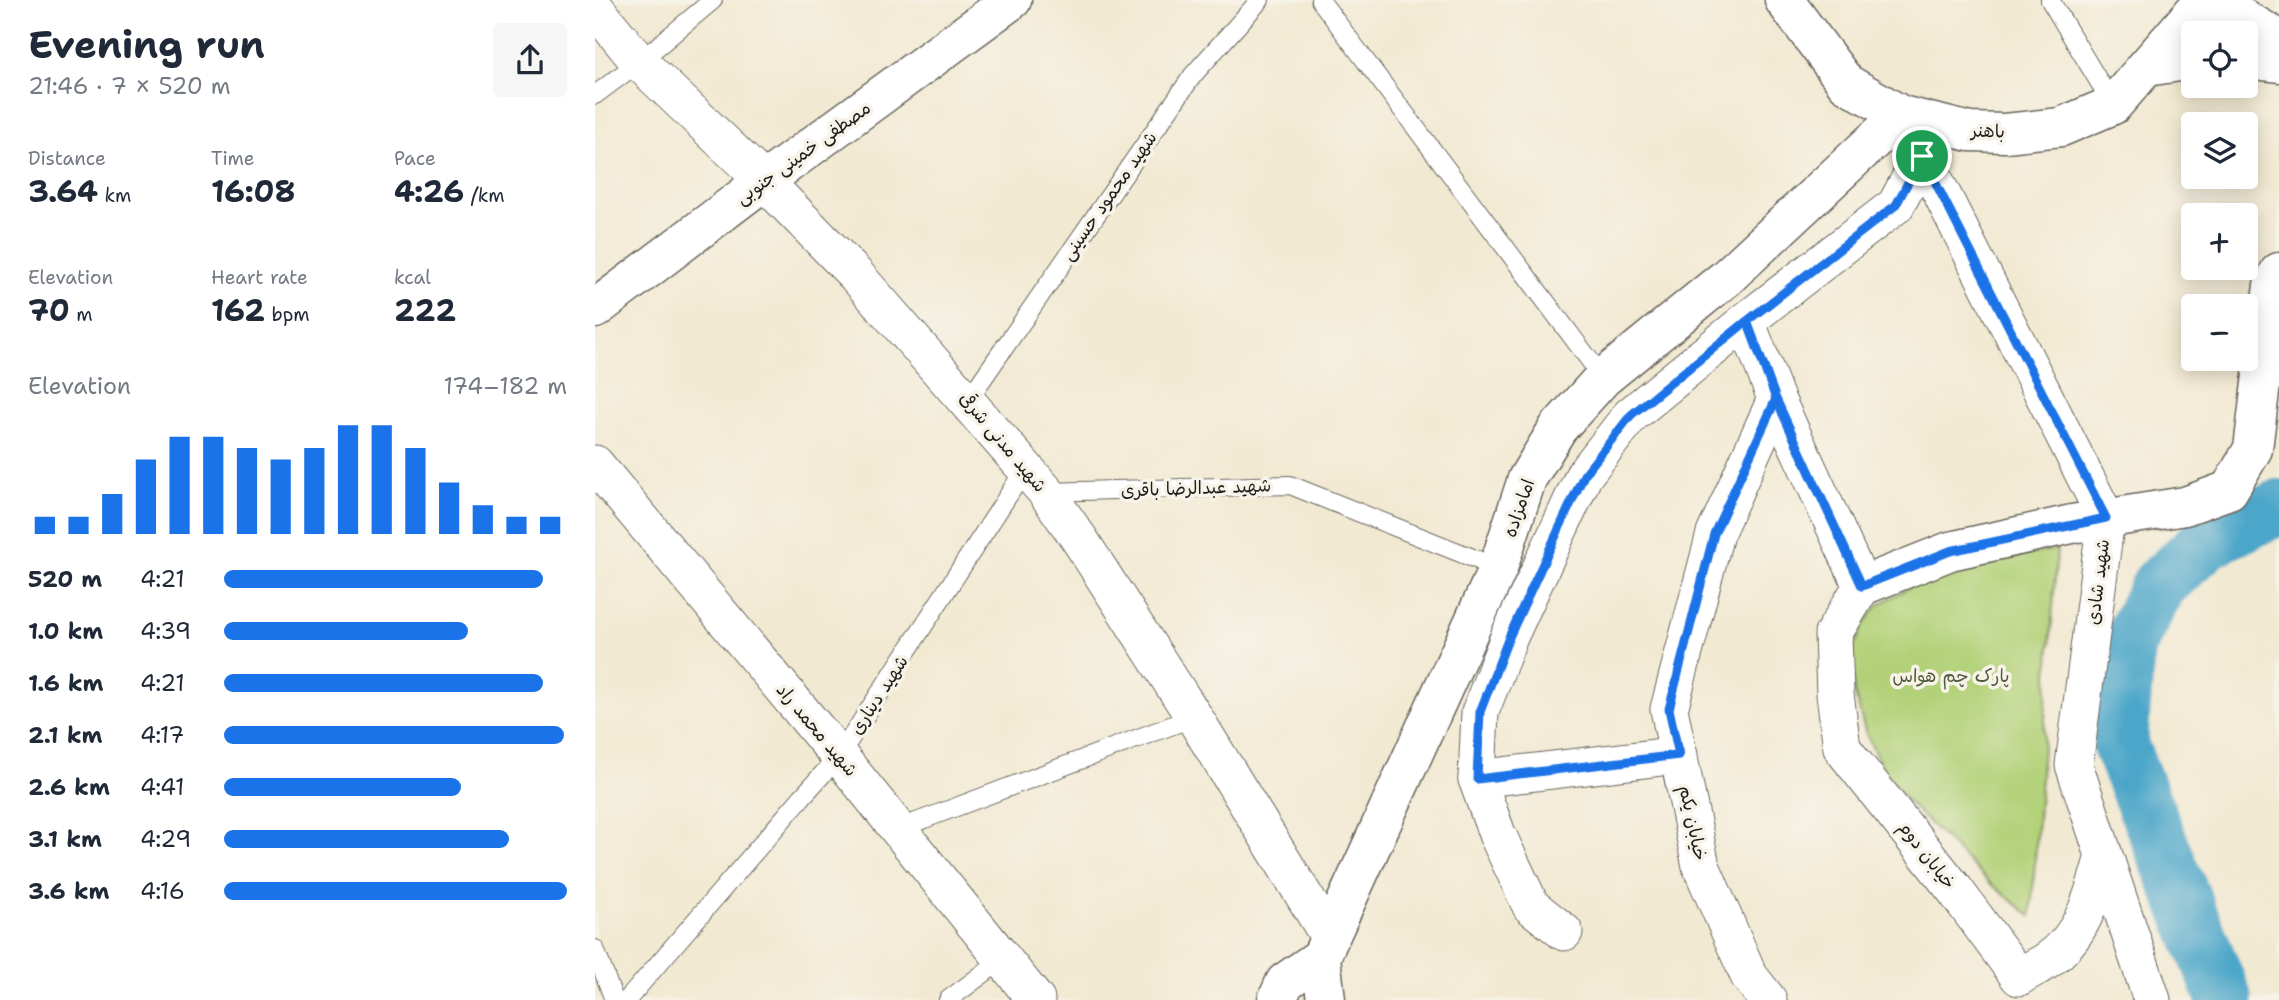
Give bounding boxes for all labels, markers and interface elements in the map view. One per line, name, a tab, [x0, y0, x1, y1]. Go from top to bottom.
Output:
text: Evening run	[28, 19, 265, 70]
map controls	[2181, 21, 2258, 371]
button: locate	[2181, 21, 2258, 98]
button: share	[493, 23, 567, 97]
text: 21:46 · 7 × 520 m	[28, 71, 231, 101]
street label: مصطفی خمینی جنوبی	[731, 96, 875, 210]
button: layers	[2181, 112, 2258, 189]
street label: باهنر	[1969, 118, 2005, 144]
pin	[1892, 126, 1952, 186]
street label: شهید محمود حسینی	[1056, 127, 1162, 265]
icon: arrive	[1903, 137, 1941, 175]
text: Distance	[28, 146, 106, 171]
text: Time	[211, 146, 255, 171]
text: Pace	[394, 146, 436, 171]
text: 3.64	[28, 171, 98, 212]
text: 16:08	[211, 171, 295, 212]
text: 4:26	[394, 171, 464, 212]
text: km	[98, 183, 131, 208]
text: /km	[464, 183, 505, 208]
button: +	[2181, 203, 2258, 280]
text: Elevation	[28, 265, 113, 290]
text: Heart rate	[211, 265, 308, 290]
text: kcal	[394, 265, 431, 290]
text: 70	[28, 290, 70, 331]
text: 162	[211, 290, 265, 331]
text: 222	[394, 290, 456, 331]
button: −	[2181, 294, 2258, 371]
text: m	[70, 302, 93, 327]
text: bpm	[265, 302, 310, 327]
text: Elevation	[28, 371, 131, 401]
text: 174–182 m	[444, 371, 567, 401]
street label: شهید مدنی شرقی	[954, 387, 1052, 497]
street label: شهید عبدالرضا باقری	[1120, 473, 1272, 503]
street label: امامزاده	[1498, 476, 1540, 540]
street label: شهید شادی	[2081, 538, 2115, 626]
text: 520 m	[28, 564, 102, 594]
text: 4:21	[140, 564, 185, 594]
text: 1.0 km	[28, 616, 103, 646]
text: 4:39	[140, 616, 191, 646]
street label: شهید دیناری	[844, 651, 914, 739]
park label: پارک چم هواس	[1892, 664, 2010, 690]
text: 1.6 km	[28, 668, 103, 698]
text: 4:21	[140, 668, 185, 698]
street label: شهید محمد راد	[771, 678, 863, 782]
text: 2.1 km	[28, 720, 102, 750]
text: 4:17	[140, 720, 184, 750]
text: 2.6 km	[28, 772, 110, 802]
text: 4:41	[140, 772, 185, 802]
street label: خیابان یکم	[1671, 783, 1713, 863]
street label: خیابان دوم	[1891, 816, 1961, 895]
text: 3.1 km	[28, 824, 102, 854]
text: 4:29	[140, 824, 191, 854]
text: 3.6 km	[28, 876, 109, 906]
text: 4:16	[140, 876, 185, 906]

